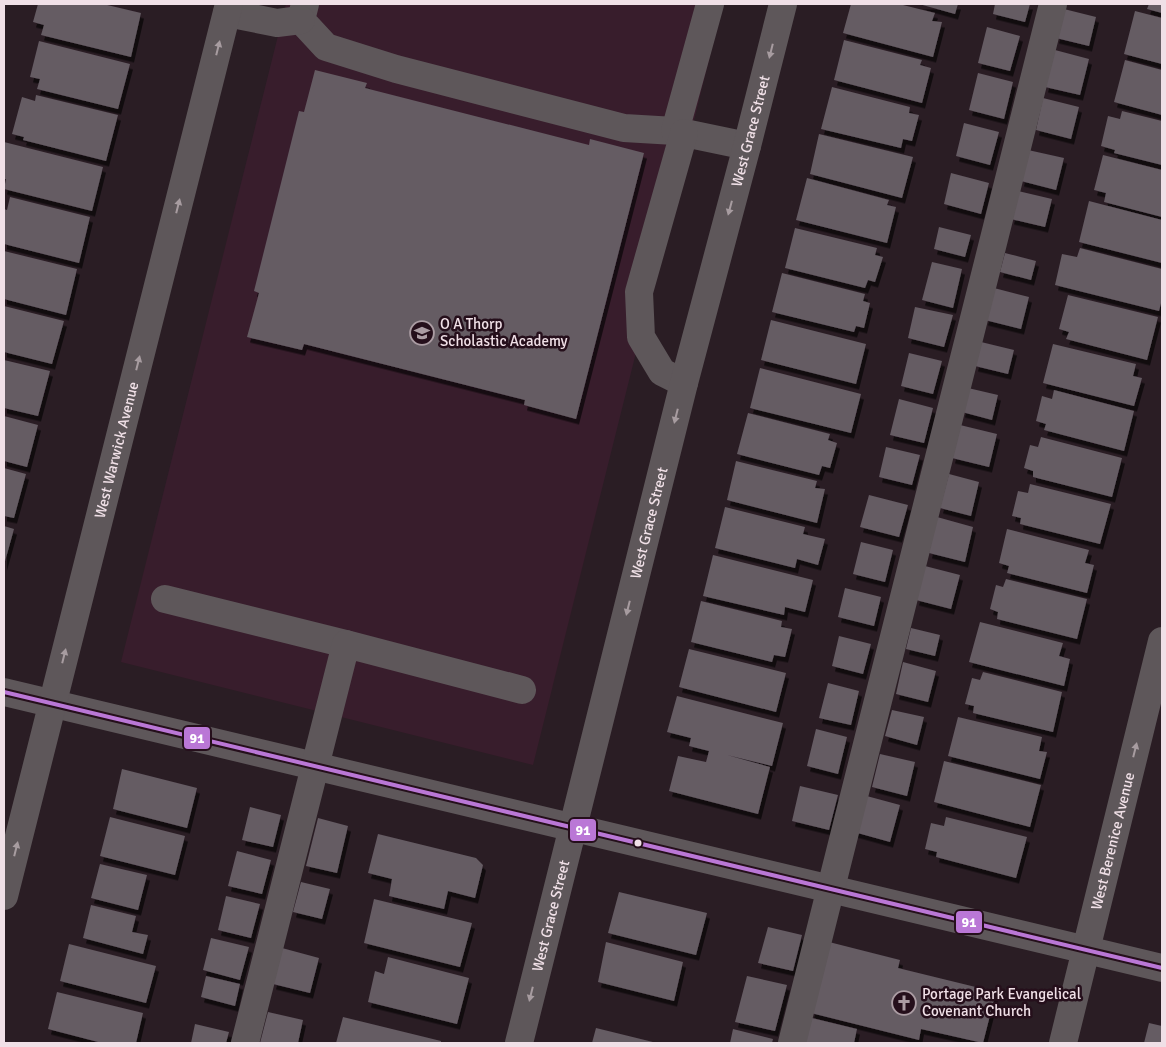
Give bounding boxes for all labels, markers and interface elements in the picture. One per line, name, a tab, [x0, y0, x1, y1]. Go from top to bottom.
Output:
one-way arrow	[214, 41, 222, 56]
one-way arrow	[767, 44, 775, 59]
street label: West Grace Street	[728, 73, 774, 189]
one-way arrow	[174, 198, 182, 213]
one-way arrow	[726, 201, 734, 216]
place label: O A Thorp Scholastic Academy	[440, 315, 568, 350]
school or university icon: O A Thorp Scholastic Academy	[409, 320, 435, 346]
one-way arrow	[134, 356, 142, 371]
street label: West Warwick Avenue	[91, 380, 142, 520]
one-way arrow	[672, 409, 680, 424]
street label: West Grace Street	[626, 465, 672, 581]
one-way arrow	[623, 600, 631, 615]
one-way arrow	[60, 649, 68, 664]
line badge: 91	[183, 726, 211, 750]
text: 91	[189, 730, 205, 747]
one-way arrow	[1131, 742, 1139, 757]
street label: West Berenice Avenue	[1087, 770, 1138, 912]
line badge: 91	[569, 818, 597, 842]
text: 91	[575, 822, 591, 839]
unlabelled marker	[633, 838, 643, 848]
one-way arrow	[12, 841, 20, 856]
street label: West Grace Street	[528, 858, 573, 974]
line badge: 91	[955, 910, 983, 934]
text: 91	[961, 914, 977, 931]
place label: Portage Park Evangelical Covenant Church	[922, 985, 1081, 1020]
one-way arrow	[527, 987, 535, 1002]
church icon: Portage Park Evangelical Covenant Church	[891, 990, 917, 1016]

